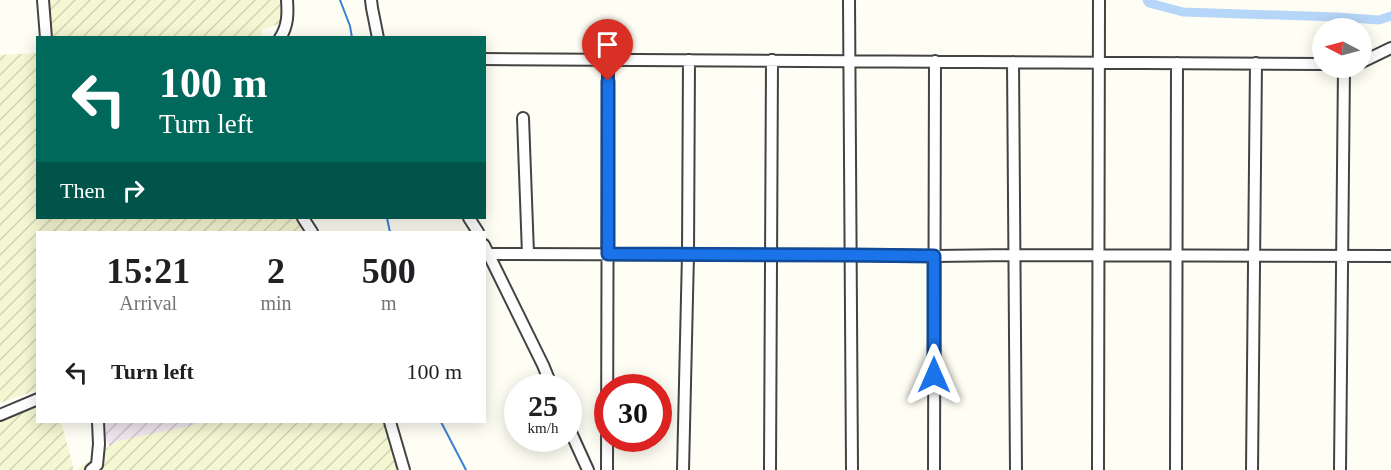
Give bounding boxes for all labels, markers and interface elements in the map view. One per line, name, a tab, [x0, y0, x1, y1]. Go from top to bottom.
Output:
north arrow	[1312, 18, 1372, 78]
map controls	[1312, 18, 1372, 78]
pin	[582, 19, 633, 81]
icon: arrive	[591, 28, 624, 61]
icon: left	[60, 60, 138, 138]
text: 100 m	[159, 60, 268, 106]
text: Turn left	[159, 109, 253, 139]
icon: right	[117, 174, 150, 207]
text: Then	[60, 178, 105, 203]
text: 15:21	[106, 251, 190, 291]
text: 2	[267, 251, 285, 291]
text: 500	[362, 251, 416, 291]
text: Arrival	[119, 292, 177, 314]
text: min	[260, 292, 292, 314]
text: m	[381, 292, 397, 314]
position arrow	[902, 343, 966, 407]
icon: left	[60, 356, 93, 389]
text: Turn left	[111, 359, 194, 384]
text: 100 m	[406, 359, 462, 384]
speed limit sign: 30	[594, 374, 672, 452]
text: 25	[528, 389, 558, 422]
text: km/h	[528, 420, 558, 436]

